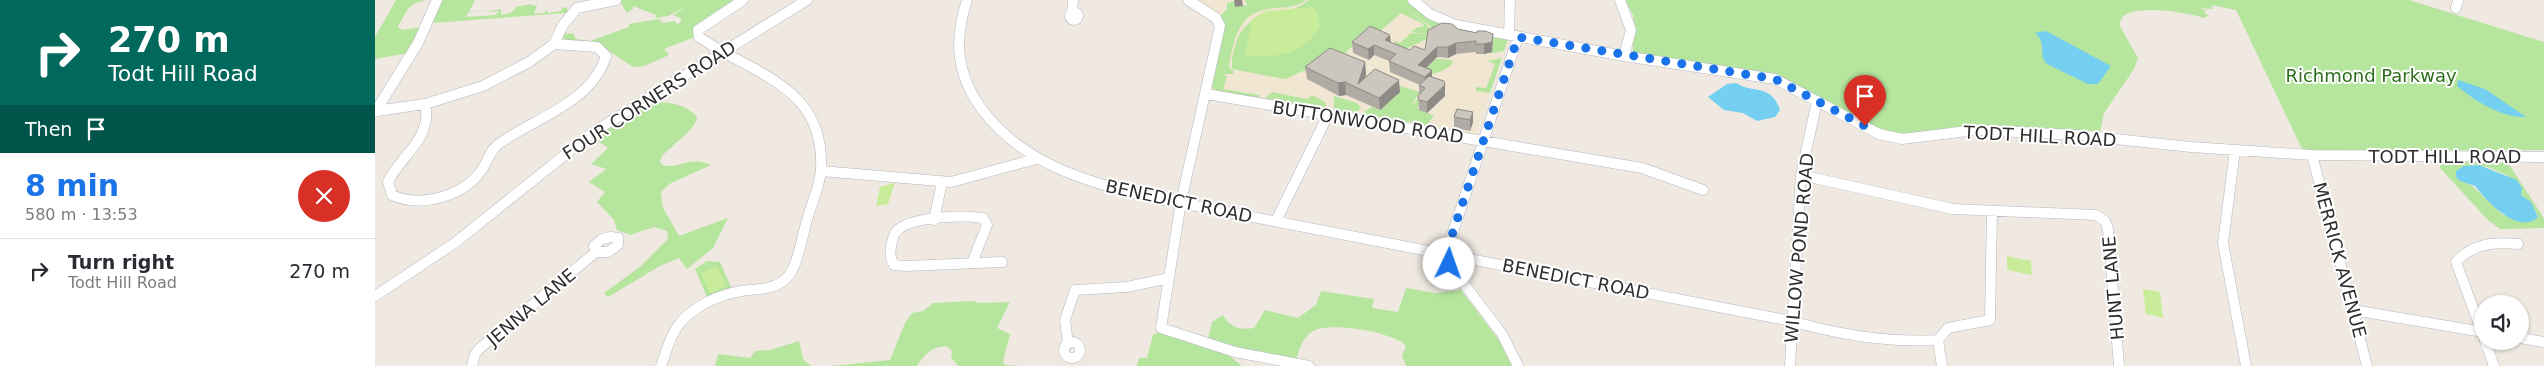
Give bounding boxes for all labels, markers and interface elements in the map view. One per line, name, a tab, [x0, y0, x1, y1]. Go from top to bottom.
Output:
icon: right	[25, 20, 90, 85]
text: 270 m	[108, 20, 230, 60]
street label: FOUR CORNERS ROAD	[558, 36, 740, 164]
text: Todt Hill Road	[108, 61, 258, 86]
park label: Richmond Parkway	[2285, 65, 2457, 86]
pin	[1844, 75, 1886, 126]
icon: arrive	[1851, 82, 1879, 110]
street label: BUTTONWOOD ROAD	[1271, 97, 1465, 147]
icon: arrive	[82, 115, 110, 143]
text: Then	[25, 118, 72, 140]
street label: TODT HILL ROAD	[1962, 121, 2117, 150]
street label: TODT HILL ROAD	[2368, 146, 2521, 167]
street label: WILLOW POND ROAD	[1780, 152, 1818, 344]
text: 8 min	[25, 168, 119, 203]
button: close	[298, 170, 350, 222]
street label: BENEDICT ROAD	[1104, 175, 1254, 227]
street label: MERRICK AVENUE	[2309, 180, 2371, 340]
text: 580 m · 13:53	[25, 205, 138, 224]
street label: HUNT LANE	[2098, 235, 2128, 341]
position arrow	[1422, 237, 1474, 289]
text: Turn right	[68, 251, 174, 273]
street label: BENEDICT ROAD	[1501, 254, 1651, 304]
icon: right	[25, 257, 53, 285]
text: 270 m	[289, 260, 350, 282]
street label: JENNA LANE	[482, 264, 580, 351]
text: Todt Hill Road	[68, 273, 177, 292]
map controls	[2474, 295, 2529, 350]
button: sound	[2474, 295, 2529, 350]

